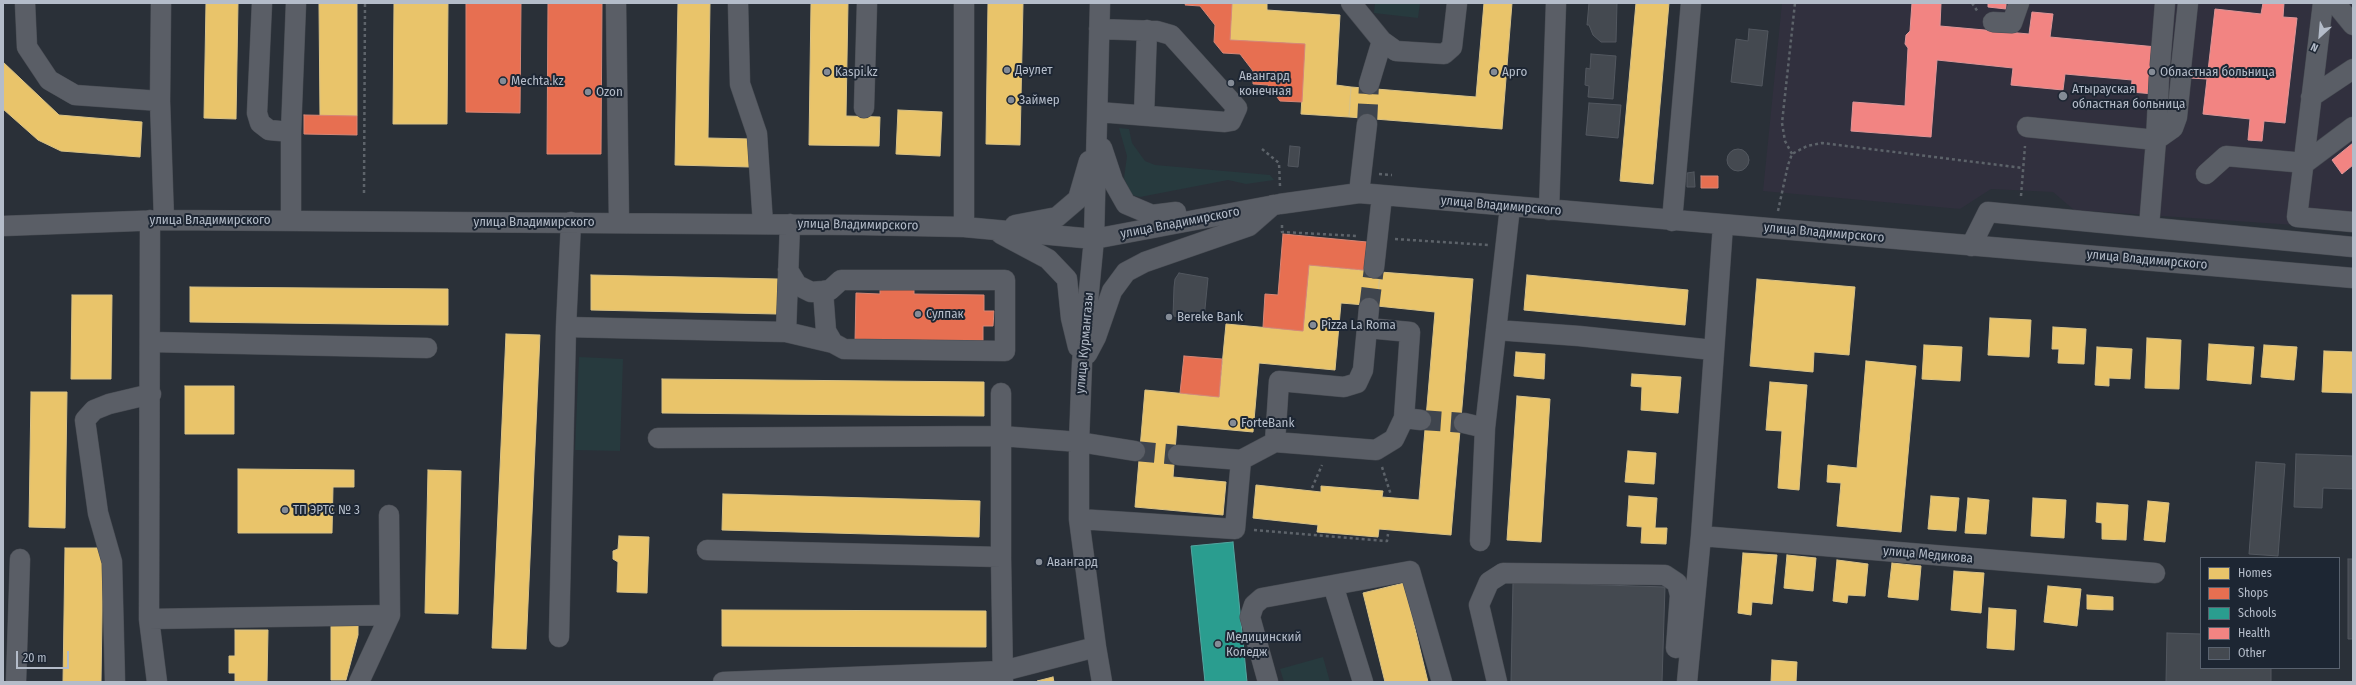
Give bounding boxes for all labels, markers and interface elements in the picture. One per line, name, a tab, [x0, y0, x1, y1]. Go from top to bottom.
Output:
north arrow	[2300, 16, 2340, 56]
text: N	[2309, 40, 2320, 55]
place label: Дәулет	[1015, 62, 1052, 78]
place label: Kaspi.kz	[835, 64, 878, 80]
place label: Арго	[1502, 64, 1527, 80]
place label: Областная больница	[2160, 64, 2275, 80]
marker: Дәулет	[1002, 65, 1012, 75]
marker: Kaspi.kz	[822, 67, 832, 77]
marker: Арго	[1489, 67, 1499, 77]
marker: Областная больница	[2147, 67, 2157, 77]
place label: Авангард конечная	[1239, 68, 1291, 99]
place label: Mechta.kz	[511, 73, 564, 89]
marker: Mechta.kz	[498, 76, 508, 86]
marker: Авангард конечная	[1226, 78, 1236, 88]
place label: Атырауская областная больница	[2072, 81, 2185, 112]
place label: Ozon	[596, 84, 623, 100]
marker: Ozon	[583, 87, 593, 97]
marker: Атырауская областная больница	[2057, 90, 2069, 102]
place label: Займер	[1019, 92, 1060, 108]
marker: Займер	[1006, 95, 1016, 105]
street label: улица Владимирского	[1440, 193, 1562, 219]
street label: улица Владимирского	[1119, 204, 1241, 242]
street label: улица Владимирского	[149, 212, 271, 228]
street label: улица Владимирского	[473, 214, 595, 230]
street label: улица Владимирского	[797, 216, 919, 234]
street label: улица Владимирского	[1763, 220, 1885, 246]
street label: улица Владимирского	[2086, 247, 2208, 273]
street label: улица Курмангазы	[1073, 292, 1097, 394]
place label: Сулпак	[926, 306, 964, 322]
marker: Сулпак	[913, 309, 923, 319]
place label: Bereke Bank	[1177, 309, 1243, 325]
marker: Bereke Bank	[1164, 312, 1174, 322]
place label: Pizza La Roma	[1321, 317, 1396, 333]
marker: Pizza La Roma	[1308, 320, 1318, 330]
place label: ForteBank	[1241, 415, 1294, 431]
marker: ForteBank	[1228, 418, 1238, 428]
place label: ТП ЭРТС № 3	[293, 502, 360, 518]
marker: ТП ЭРТС № 3	[280, 505, 290, 515]
street label: улица Медикова	[1882, 543, 1974, 567]
place label: Авангард	[1047, 554, 1098, 570]
marker: Авангард	[1034, 557, 1044, 567]
legend	[2200, 557, 2340, 669]
text: Homes	[2238, 566, 2272, 580]
text: Shops	[2238, 586, 2268, 600]
text: Schools	[2238, 606, 2276, 620]
text: Health	[2238, 626, 2270, 640]
place label: Медицинский Коледж	[1226, 629, 1301, 660]
marker: Медицинский Коледж	[1213, 639, 1223, 649]
scale bar	[18, 643, 71, 669]
text: Other	[2238, 646, 2266, 660]
text: 20 m	[23, 651, 47, 665]

